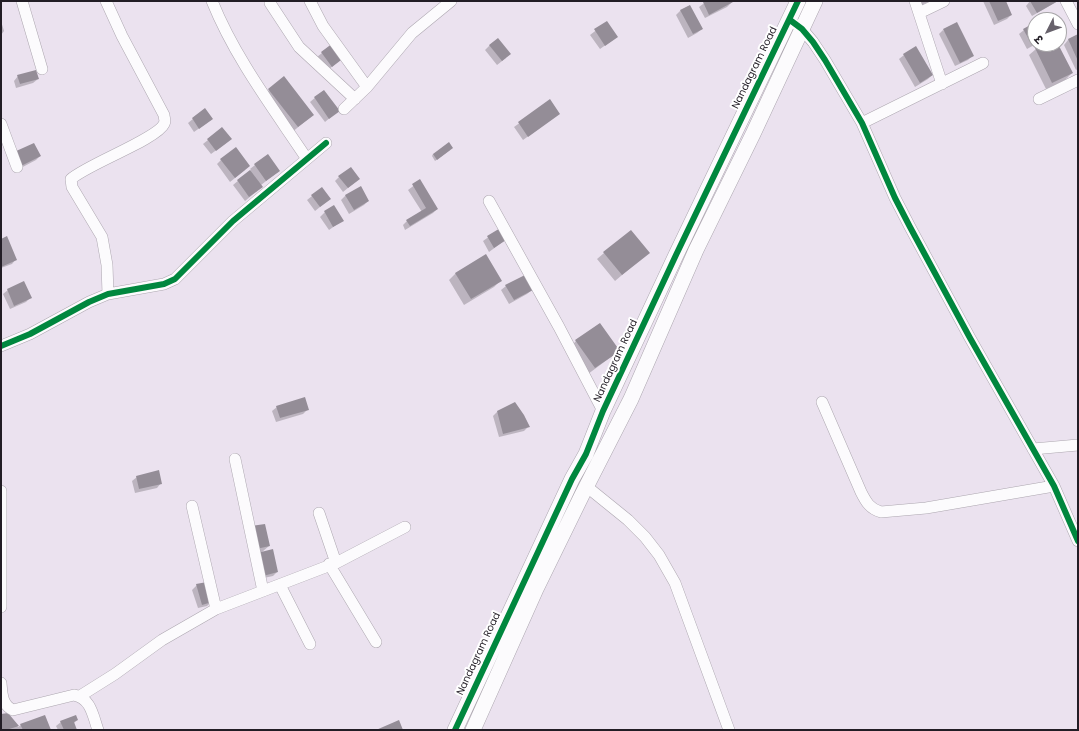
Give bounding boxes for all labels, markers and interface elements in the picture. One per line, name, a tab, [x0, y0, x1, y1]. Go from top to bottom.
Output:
north arrow	[1027, 12, 1067, 52]
street label: Nandagram Road	[730, 25, 780, 111]
text: उ	[1031, 32, 1047, 47]
street label: Nandagram Road	[592, 318, 640, 404]
street label: Nandagram Road	[455, 611, 503, 697]

